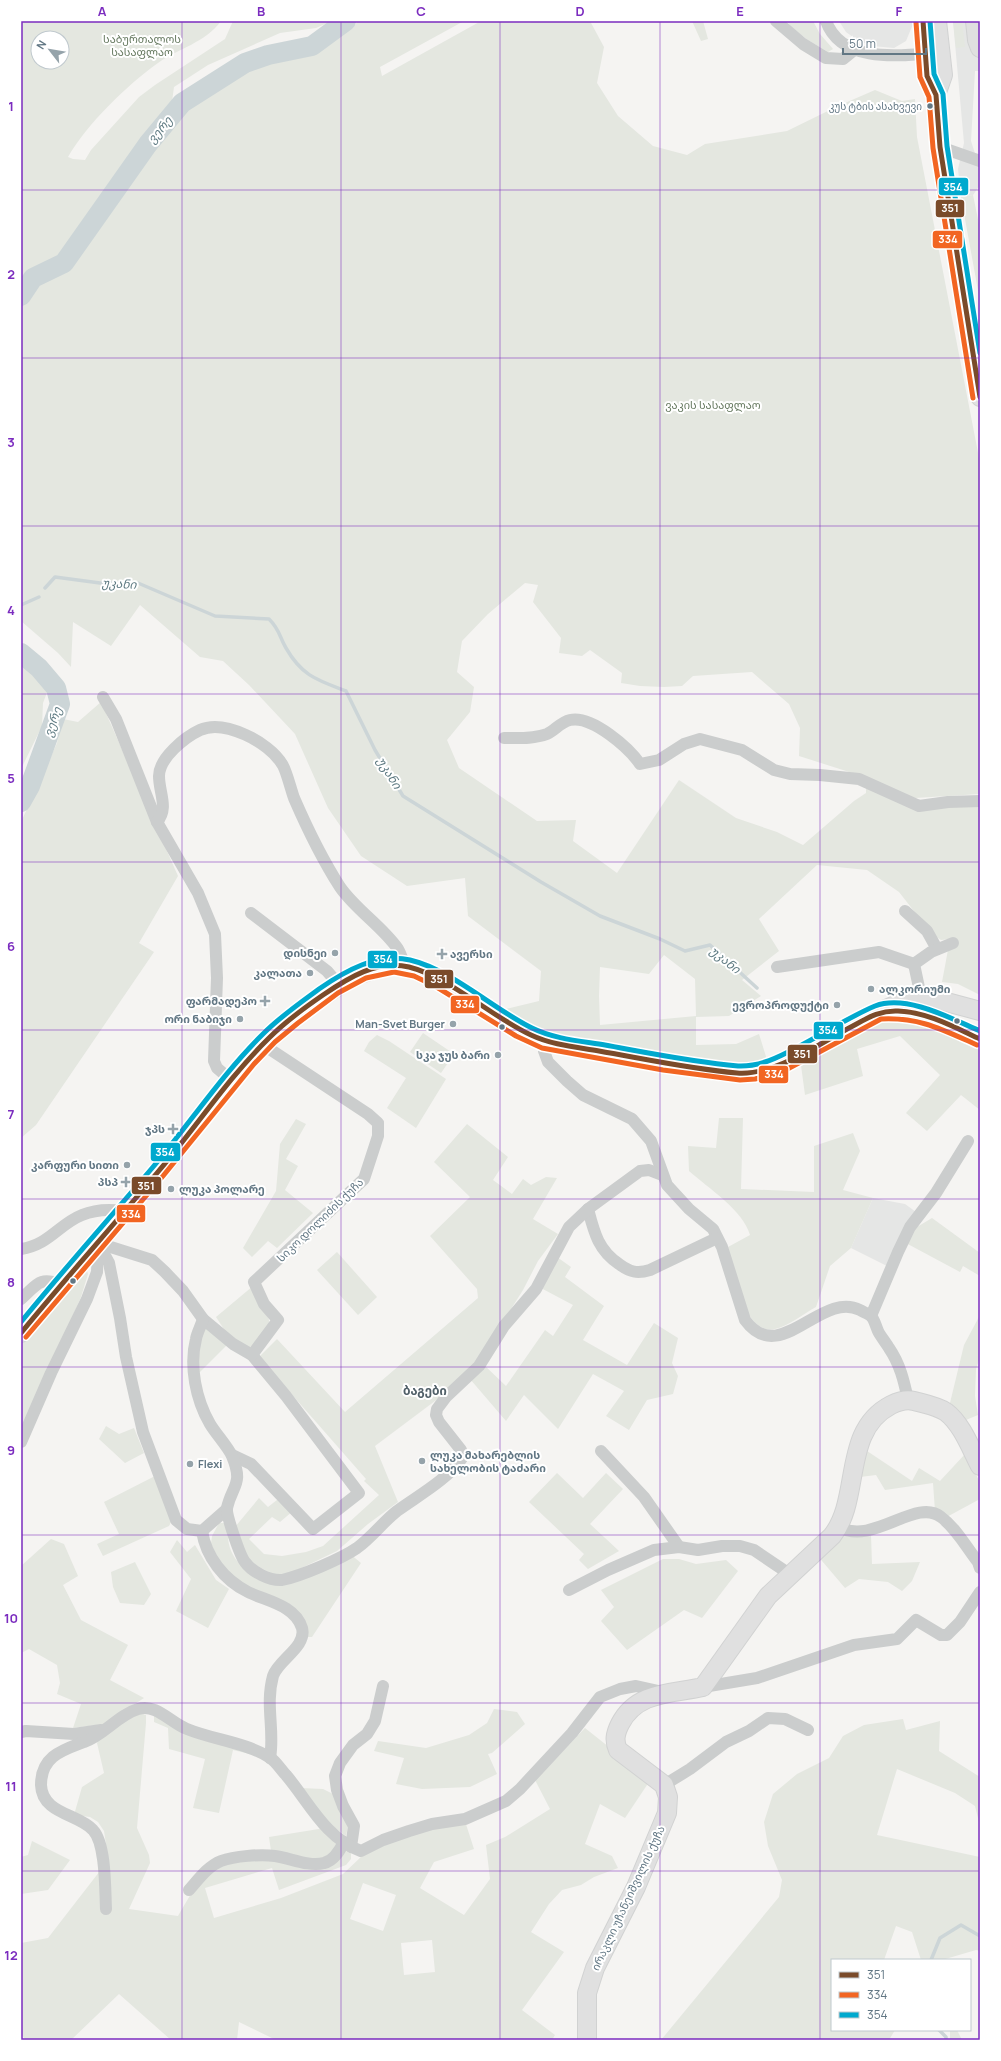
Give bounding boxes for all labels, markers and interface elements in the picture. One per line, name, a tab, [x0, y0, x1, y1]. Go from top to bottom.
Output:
text: A	[98, 2, 107, 20]
text: B	[257, 2, 265, 20]
text: C	[416, 2, 426, 20]
text: D	[575, 2, 585, 20]
text: E	[736, 2, 744, 20]
text: F	[896, 2, 903, 20]
north arrow	[30, 30, 70, 70]
scale bar	[843, 30, 926, 56]
park label: საბურთალოს სასაფლაო	[103, 31, 181, 59]
text: 50 m	[849, 35, 876, 52]
text: N	[33, 37, 50, 52]
text: 1	[8, 97, 14, 115]
place label: კუს ტბის ასახვევი	[829, 99, 922, 113]
marker: კუს ტბის ასახვევი	[925, 101, 935, 111]
water label: ვერე	[143, 112, 177, 147]
line badge: 354	[938, 177, 969, 196]
text: 354	[943, 179, 963, 194]
line badge: 351	[935, 199, 965, 218]
text: 351	[941, 200, 959, 215]
line badge: 334	[932, 230, 963, 249]
text: 334	[938, 231, 958, 246]
text: 2	[7, 265, 15, 283]
park label: ვაკის სასაფლაო	[665, 397, 761, 412]
text: 3	[7, 433, 15, 451]
water label: უკანი	[101, 574, 138, 593]
text: 4	[7, 601, 15, 619]
water label: ვერე	[40, 704, 66, 739]
water label: უკანი	[373, 753, 406, 793]
text: 5	[7, 769, 15, 787]
text: 6	[7, 937, 15, 955]
water label: უკანი	[706, 942, 745, 978]
place label: დისნეი	[283, 945, 327, 960]
place label: ავერსი	[450, 946, 493, 961]
marker: დისნეი	[330, 948, 340, 958]
marker: ავერსი	[437, 949, 447, 959]
line badge: 354	[367, 950, 398, 969]
text: 354	[373, 951, 393, 966]
place label: კალათა	[254, 965, 302, 980]
marker: კალათა	[305, 968, 315, 978]
line badge: 351	[424, 969, 454, 989]
text: 351	[430, 971, 448, 986]
place label: ალკორიუმი	[879, 981, 951, 996]
marker: ალკორიუმი	[866, 984, 876, 994]
place label: ფარმადეპო	[186, 993, 257, 1008]
line badge: 334	[450, 995, 480, 1014]
marker: ფარმადეპო	[260, 996, 270, 1006]
text: 334	[455, 996, 475, 1011]
place label: ევროპროდუქტი	[732, 997, 829, 1012]
marker: ევროპროდუქტი	[832, 1000, 842, 1010]
place label: ორი ნაბიჯი	[164, 1011, 232, 1026]
marker: ორი ნაბიჯი	[235, 1014, 245, 1024]
place label: Man-Svet Burger	[355, 1016, 446, 1031]
unlabelled marker	[952, 1016, 962, 1026]
marker: Man-Svet Burger	[448, 1019, 458, 1029]
line badge: 354	[813, 1021, 844, 1040]
unlabelled marker	[497, 1022, 507, 1032]
text: 354	[818, 1022, 838, 1037]
line badge: 351	[787, 1044, 818, 1064]
text: 351	[793, 1046, 811, 1061]
place label: სკა ჯუს ბარი	[416, 1047, 490, 1062]
marker: სკა ჯუს ბარი	[493, 1050, 503, 1060]
line badge: 334	[758, 1065, 789, 1084]
text: 334	[764, 1066, 784, 1081]
text: 7	[8, 1105, 15, 1123]
place label: ჯპს	[145, 1121, 165, 1136]
marker: ჯპს	[168, 1124, 178, 1134]
line badge: 354	[150, 1142, 181, 1162]
text: 354	[155, 1144, 175, 1159]
place label: კარფური სითი	[31, 1157, 119, 1172]
marker: კარფური სითი	[122, 1160, 132, 1170]
place label: პსპ	[98, 1174, 118, 1189]
street label: სიკო დოლიძის ქუჩა	[273, 1174, 366, 1265]
line badge: 351	[131, 1176, 162, 1195]
marker: პსპ	[121, 1177, 131, 1187]
text: 351	[137, 1178, 155, 1193]
place label: ლუკა პოლარე	[179, 1181, 265, 1196]
marker: ლუკა პოლარე	[166, 1184, 176, 1194]
line badge: 334	[116, 1204, 146, 1223]
text: 334	[121, 1206, 141, 1221]
text: 8	[7, 1273, 15, 1291]
unlabelled marker	[68, 1276, 78, 1286]
district label: ბაგები	[403, 1382, 447, 1399]
text: 9	[7, 1441, 15, 1459]
place label: ლუკა მახარებლის სახელობის ტაძარი	[430, 1447, 546, 1475]
place label: Flexi	[198, 1456, 222, 1471]
marker: ლუკა მახარებლის სახელობის ტაძარი	[417, 1456, 427, 1466]
marker: Flexi	[185, 1459, 195, 1469]
text: 10	[4, 1609, 18, 1627]
text: 11	[5, 1777, 17, 1795]
street label: ირაკლი უჩანეიშვილის ქუჩა	[587, 1823, 668, 1973]
text: 12	[4, 1946, 18, 1964]
legend	[831, 1959, 971, 2031]
text: 351	[867, 1966, 885, 1983]
text: 334	[867, 1986, 887, 2003]
text: 354	[867, 2006, 888, 2023]

